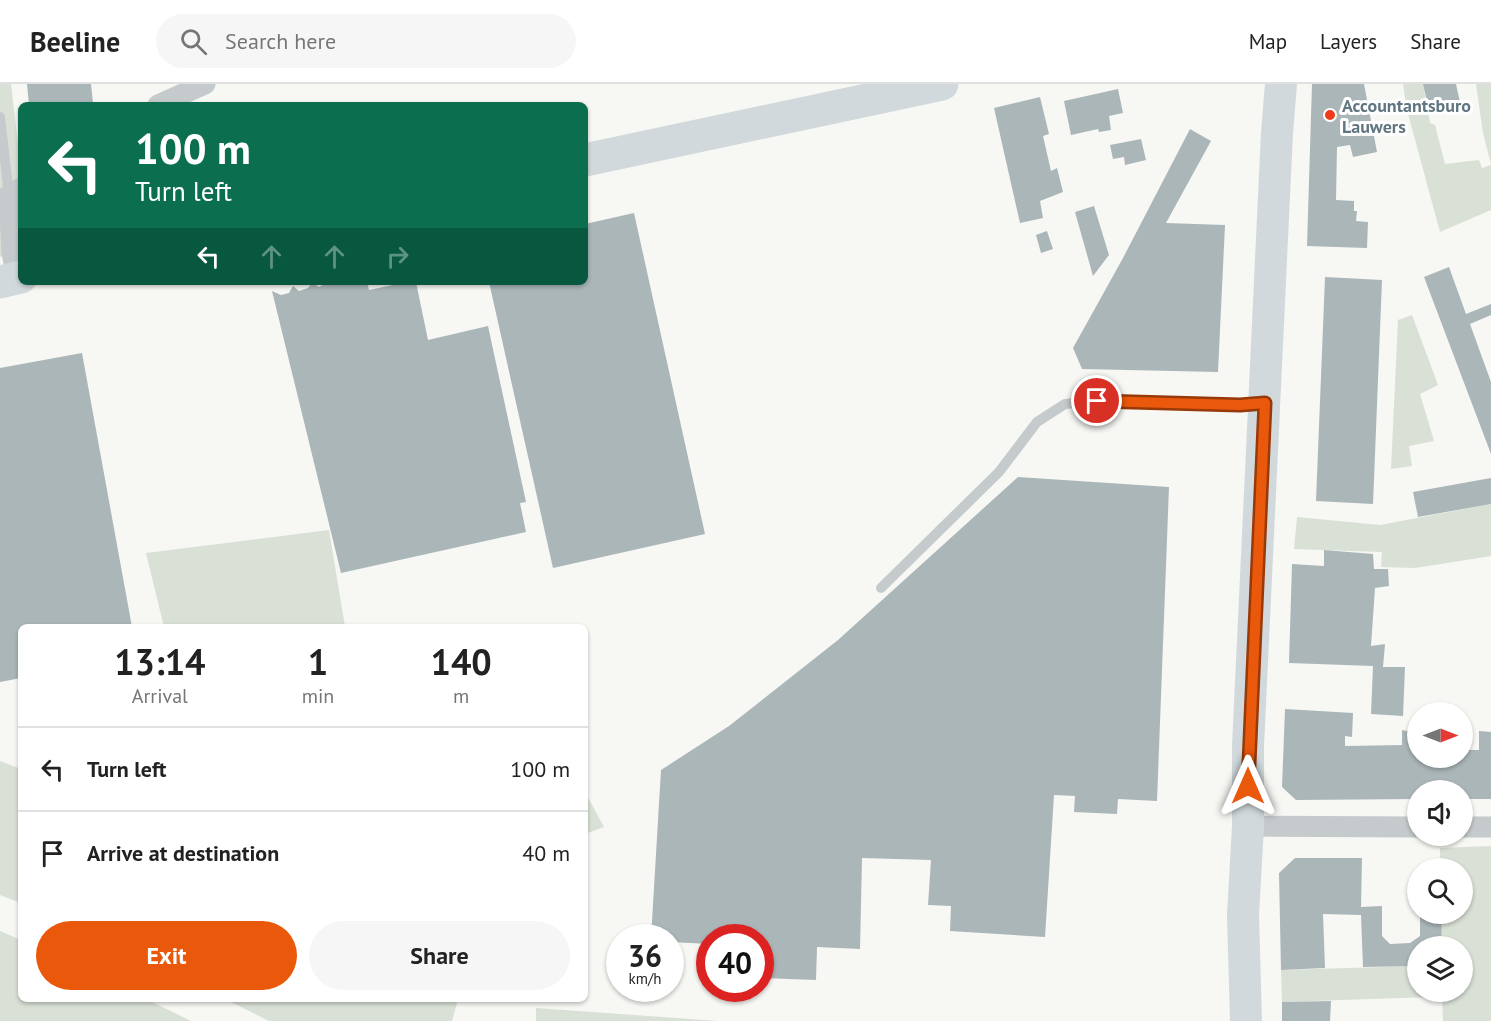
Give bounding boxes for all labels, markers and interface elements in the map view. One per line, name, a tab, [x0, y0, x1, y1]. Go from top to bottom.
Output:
search box	[156, 14, 576, 68]
text: Beeline	[30, 23, 120, 60]
icon: search	[177, 25, 210, 58]
text: Search here	[225, 27, 336, 55]
text: Map	[1249, 28, 1287, 55]
text: Layers	[1320, 28, 1377, 55]
text: Share	[1410, 28, 1461, 55]
place label: Accountantsburo Lauwers	[1342, 94, 1471, 138]
marker: Accountantsburo Lauwers	[1323, 108, 1337, 122]
text: 100 m	[135, 121, 251, 176]
icon: left	[36, 126, 114, 204]
text: Turn left	[135, 174, 232, 208]
icon: left	[192, 240, 225, 273]
icon: ahead	[255, 240, 288, 273]
icon: ahead	[318, 240, 351, 273]
icon: right	[381, 240, 414, 273]
pin	[1071, 375, 1122, 426]
icon: arrive	[1080, 384, 1113, 417]
text: 13:14	[114, 638, 206, 685]
text: 1	[308, 638, 328, 685]
text: 140	[431, 638, 492, 685]
text: Arrival	[132, 683, 188, 709]
text: min	[302, 683, 334, 709]
text: m	[453, 683, 469, 709]
north arrow	[1407, 702, 1473, 768]
map controls	[1407, 702, 1473, 1002]
icon: left	[36, 753, 69, 786]
position arrow	[1216, 754, 1280, 818]
text: Turn left	[87, 755, 167, 783]
text: 100 m	[510, 755, 570, 783]
button: sound	[1407, 780, 1473, 846]
icon: arrive	[36, 837, 69, 870]
text: Arrive at destination	[87, 839, 279, 867]
text: 40 m	[522, 839, 570, 867]
button: search	[1407, 858, 1473, 924]
button: Exit	[36, 921, 297, 990]
button: Share	[309, 921, 570, 990]
speed limit sign: 40	[696, 924, 774, 1002]
text: 36	[628, 936, 662, 975]
button: layers	[1407, 936, 1473, 1002]
text: km/h	[629, 969, 661, 988]

